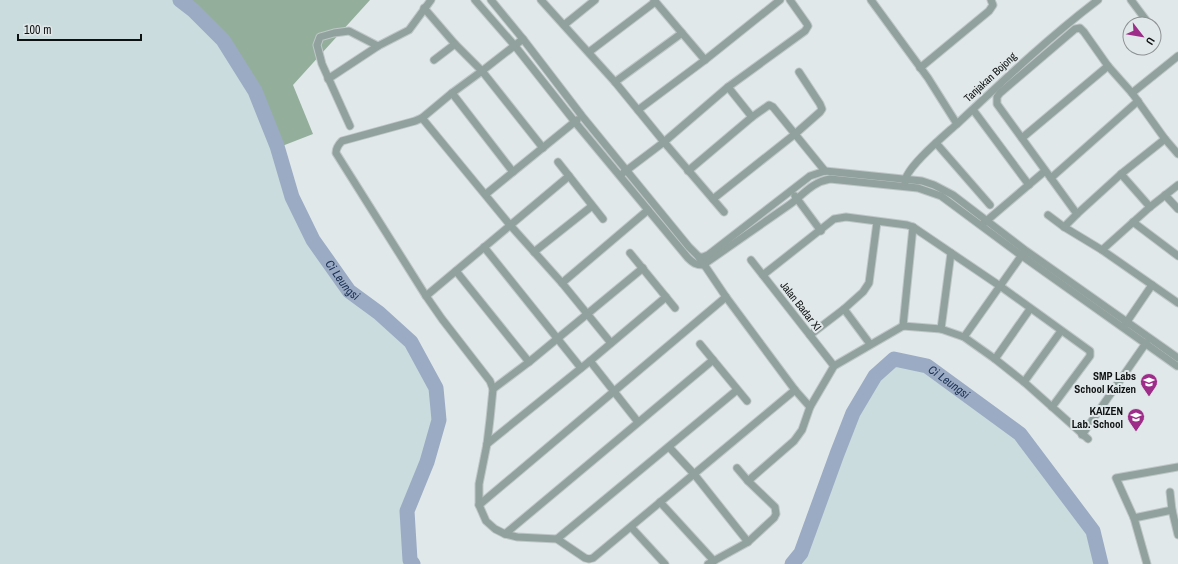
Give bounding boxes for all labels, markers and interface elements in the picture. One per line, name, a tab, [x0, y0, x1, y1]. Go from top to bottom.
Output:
scale bar	[18, 16, 141, 42]
north arrow	[1122, 16, 1162, 56]
text: 100 m	[24, 22, 51, 38]
text: U	[1143, 35, 1158, 48]
street label: Tanjakan Bojong	[961, 49, 1019, 105]
water label: Ci Leungsi	[321, 257, 363, 304]
street label: Jalan Badar XI	[777, 278, 825, 334]
water label: Ci Leungsi	[925, 361, 973, 403]
place label: SMP Labs School Kaizen	[1074, 369, 1136, 396]
school or university icon: SMP Labs School Kaizen	[1139, 372, 1159, 397]
place label: KAIZEN Lab. School	[1072, 404, 1123, 431]
school or university icon: KAIZEN Lab. School	[1126, 407, 1146, 432]

